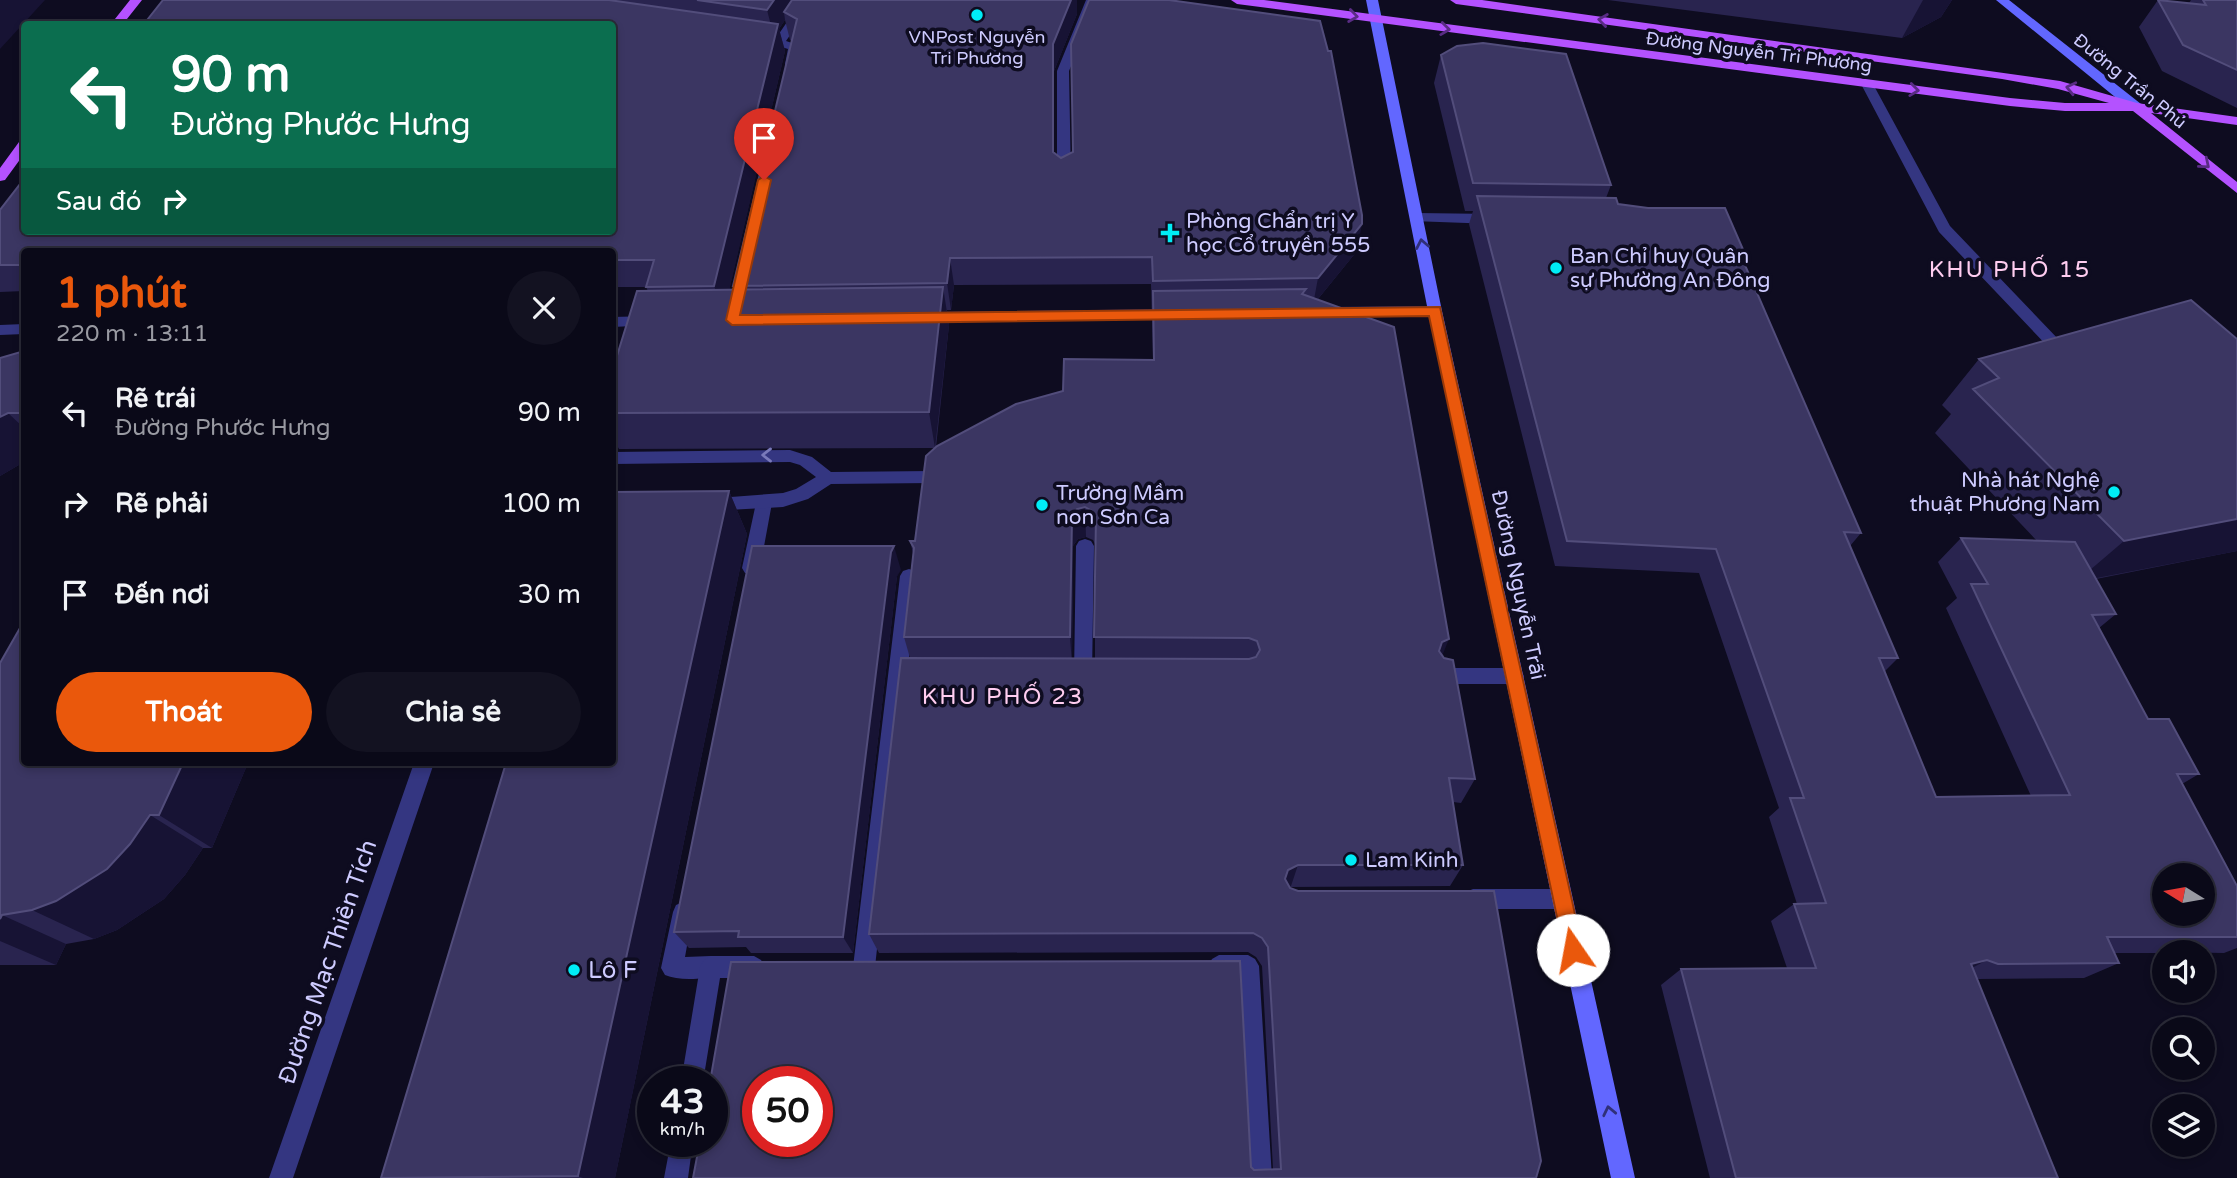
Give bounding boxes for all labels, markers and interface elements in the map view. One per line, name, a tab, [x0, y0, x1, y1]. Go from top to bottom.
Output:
marker: VNPost Nguyễn Tri Phương	[969, 7, 985, 23]
one-way arrow	[1347, 9, 1359, 24]
one-way arrow	[1597, 13, 1609, 28]
one-way arrow	[1439, 21, 1451, 36]
place label: VNPost Nguyễn Tri Phương	[908, 26, 1046, 69]
street label: Đường Nguyễn Tri Phương	[1645, 27, 1873, 77]
street label: Đường Trần Phú	[2069, 29, 2191, 133]
text: 90 m	[171, 46, 290, 105]
icon: left	[56, 49, 147, 140]
one-way arrow	[1908, 82, 1920, 97]
one-way arrow	[2065, 82, 2077, 96]
text: Đường Phước Hưng	[171, 106, 471, 144]
pin	[734, 108, 794, 180]
icon: arrive	[745, 119, 783, 157]
one-way arrow	[2197, 156, 2210, 168]
icon: right	[155, 182, 193, 220]
text: Sau đó	[56, 186, 141, 217]
place label: Phòng Chẩn trị Y học Cổ truyền 555	[1186, 209, 1370, 258]
marker: Phòng Chẩn trị Y học Cổ truyền 555	[1160, 223, 1180, 243]
one-way arrow	[1415, 238, 1430, 250]
place label: Ban Chỉ huy Quân sự Phường An Đông	[1570, 244, 1771, 293]
district label: KHU PHỐ 15	[1929, 254, 2091, 284]
marker: Ban Chỉ huy Quân sự Phường An Đông	[1548, 260, 1564, 276]
text: 1 phút	[56, 268, 187, 319]
button: close	[507, 271, 581, 345]
text: 220 m · 13:11	[56, 320, 208, 348]
text: Rẽ trái	[115, 383, 196, 414]
icon: left	[56, 394, 94, 432]
text: 90 m	[518, 397, 581, 428]
text: Đường Phước Hưng	[115, 414, 330, 442]
one-way arrow	[761, 447, 771, 463]
place label: Nhà hát Nghệ thuật Phương Nam	[1910, 468, 2100, 517]
place label: Trường Mầm non Sơn Ca	[1056, 481, 1184, 530]
marker: Nhà hát Nghệ thuật Phương Nam	[2106, 484, 2122, 500]
icon: right	[56, 485, 94, 523]
text: Rẽ phải	[115, 488, 208, 519]
text: 100 m	[501, 488, 581, 519]
street label: Đường Nguyễn Trãi	[1486, 488, 1550, 682]
marker: Trường Mầm non Sơn Ca	[1034, 497, 1050, 513]
icon: arrive	[56, 576, 94, 614]
text: Đến nơi	[115, 579, 210, 610]
text: 30 m	[518, 579, 581, 610]
button: Thoát	[56, 672, 312, 752]
button: Chia sẻ	[326, 672, 581, 752]
district label: KHU PHỐ 23	[922, 681, 1084, 711]
street label: Đường Mạc Thiên Tích	[273, 836, 383, 1088]
place label: Lam Kinh	[1365, 848, 1459, 873]
marker: Lam Kinh	[1343, 852, 1359, 868]
north arrow	[2152, 863, 2216, 926]
map controls	[2152, 863, 2215, 1157]
position arrow	[1536, 913, 1610, 987]
button: sound	[2152, 940, 2215, 1003]
place label: Lô F	[588, 956, 637, 985]
marker: Lô F	[566, 962, 582, 978]
button: search	[2152, 1017, 2215, 1080]
speed limit sign: 50	[742, 1066, 833, 1157]
text: 43	[661, 1081, 704, 1123]
button: layers	[2152, 1094, 2215, 1157]
one-way arrow	[1602, 1105, 1617, 1117]
text: km/h	[660, 1118, 705, 1140]

